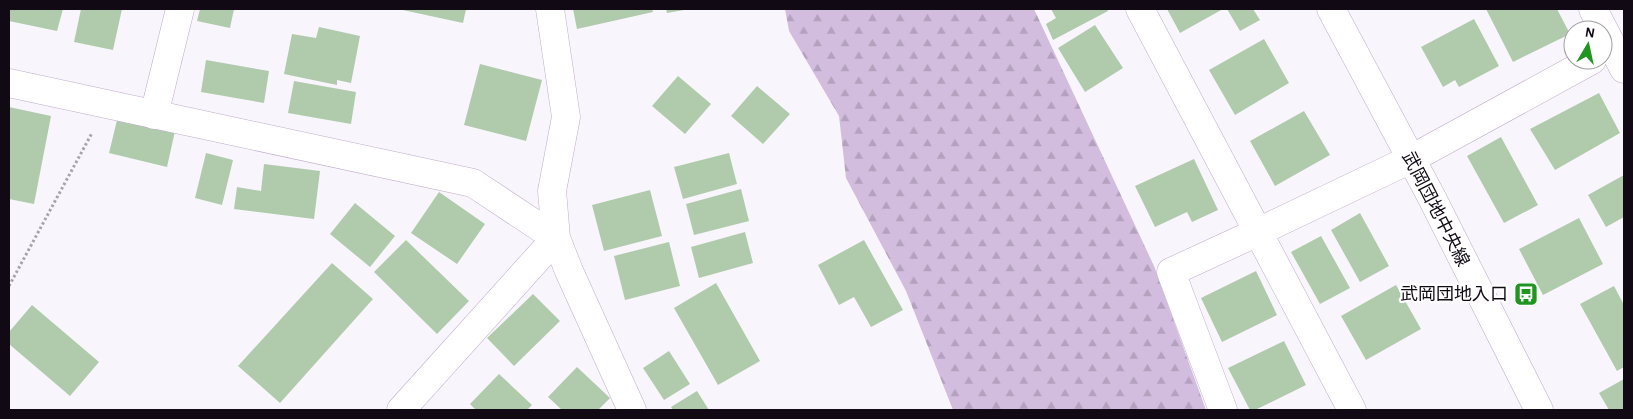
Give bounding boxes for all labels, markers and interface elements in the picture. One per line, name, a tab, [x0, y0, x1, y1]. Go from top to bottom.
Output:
north arrow	[1563, 20, 1613, 70]
text: N	[1584, 25, 1596, 41]
street label: 武岡団地中央線	[1398, 148, 1474, 270]
bus stop icon: 武岡団地入口	[1513, 281, 1539, 307]
place label: 武岡団地入口	[1400, 285, 1508, 304]

